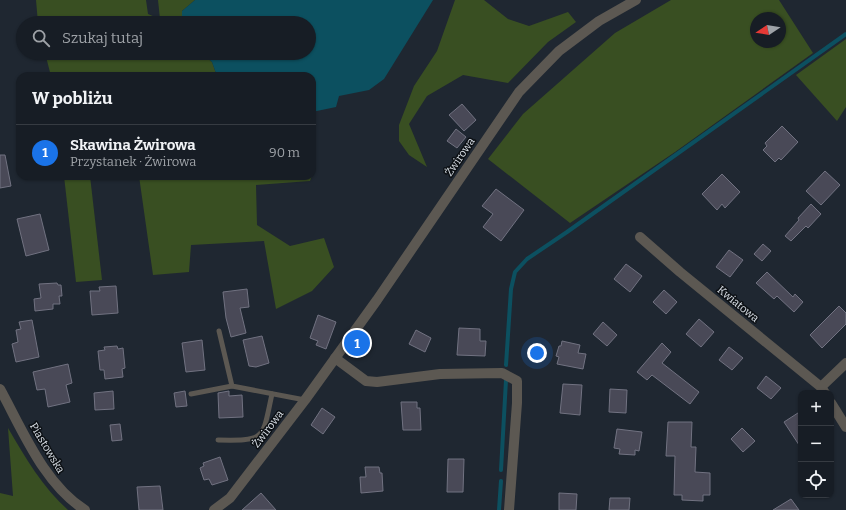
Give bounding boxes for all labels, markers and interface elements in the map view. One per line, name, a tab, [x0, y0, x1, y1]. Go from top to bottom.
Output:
north arrow	[750, 12, 786, 48]
search box	[16, 16, 316, 60]
icon: search	[30, 27, 52, 49]
text: Szukaj tutaj	[62, 29, 143, 47]
text: W pobliżu	[32, 88, 113, 109]
street label: Żwirowa	[442, 135, 478, 179]
text: Skawina Żwirowa	[70, 136, 196, 154]
text: 1	[42, 145, 48, 160]
text: 90 m	[269, 145, 300, 160]
text: Przystanek · Żwirowa	[70, 154, 196, 169]
street label: Kwiatowa	[715, 283, 761, 325]
pin: 1	[344, 328, 370, 358]
your location	[527, 343, 547, 363]
map controls	[798, 390, 834, 498]
button: +	[798, 390, 834, 426]
street label: Żwirowa	[249, 407, 286, 450]
street label: Piastowska	[27, 420, 67, 476]
button: −	[798, 426, 834, 462]
button: locate	[798, 462, 834, 498]

